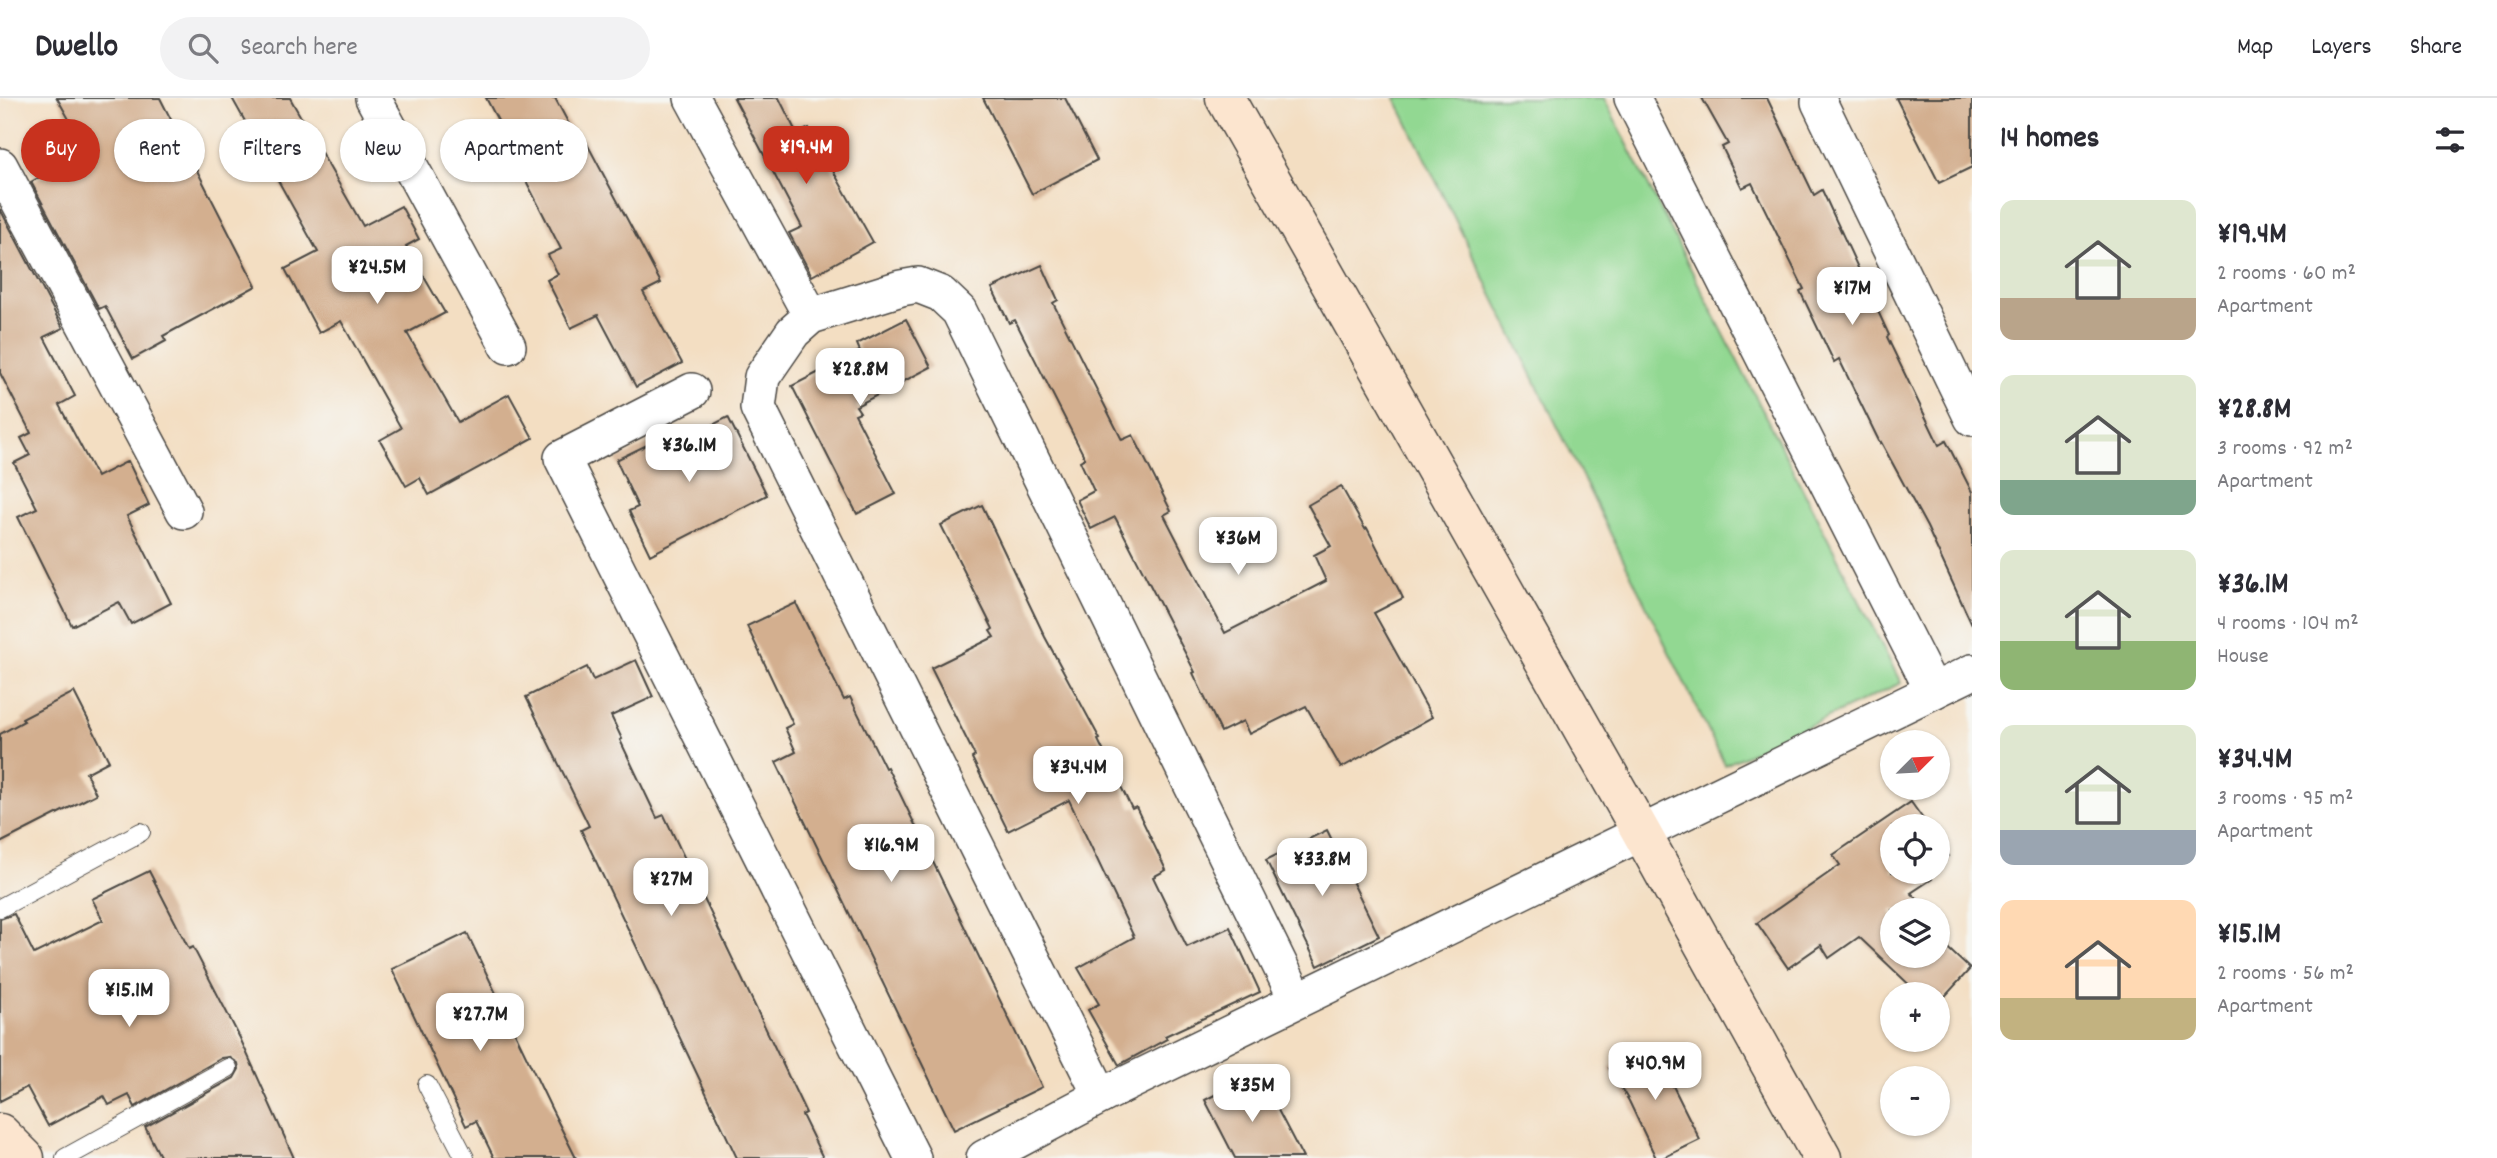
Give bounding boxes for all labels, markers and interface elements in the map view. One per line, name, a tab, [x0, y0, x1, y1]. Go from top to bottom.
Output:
search box	[160, 17, 650, 80]
text: Dwello	[35, 25, 118, 72]
icon: search	[184, 29, 222, 67]
text: Search here	[240, 30, 358, 67]
text: Map	[2237, 31, 2273, 65]
text: Layers	[2311, 31, 2372, 65]
text: Share	[2410, 31, 2462, 65]
chip: Buy	[21, 119, 100, 182]
chip: Rent	[114, 119, 205, 182]
chip: Filters	[219, 119, 326, 182]
chip: New	[340, 119, 426, 182]
chip: Apartment	[440, 119, 588, 182]
text: 14 homes	[2000, 119, 2099, 162]
icon: filters	[2431, 121, 2469, 159]
pin: ¥19.4M	[749, 126, 863, 186]
text: ¥19.4M	[779, 132, 833, 165]
text: ¥19.4M	[2217, 215, 2287, 258]
icon: home	[2056, 228, 2140, 312]
pin: ¥24.5M	[320, 246, 434, 306]
text: ¥24.5M	[348, 252, 406, 285]
text: 2 rooms · 60 m²	[2217, 258, 2356, 291]
pin: ¥17M	[1811, 268, 1893, 327]
text: ¥17M	[1833, 273, 1871, 306]
text: Apartment	[2217, 291, 2313, 324]
pin: ¥28.8M	[803, 348, 917, 408]
text: ¥28.8M	[832, 354, 888, 387]
text: ¥28.8M	[2217, 390, 2291, 433]
icon: home	[2056, 403, 2140, 487]
pin: ¥36.1M	[632, 424, 746, 484]
text: ¥36.1M	[662, 430, 716, 463]
text: 3 rooms · 92 m²	[2217, 433, 2353, 466]
text: Apartment	[2217, 466, 2313, 499]
pin: ¥36M	[1197, 518, 1279, 577]
text: ¥36M	[1215, 523, 1261, 556]
text: ¥36.1M	[2217, 565, 2289, 608]
icon: home	[2056, 578, 2140, 662]
text: 4 rooms · 104 m²	[2217, 608, 2359, 641]
text: House	[2217, 641, 2269, 674]
north arrow	[1880, 730, 1950, 800]
map controls	[1880, 730, 1950, 1136]
text: ¥34.4M	[2217, 740, 2292, 783]
pin: ¥34.4M	[1021, 746, 1135, 806]
text: ¥34.4M	[1049, 752, 1107, 785]
icon: home	[2056, 753, 2140, 837]
text: 3 rooms · 95 m²	[2217, 783, 2353, 816]
button: locate	[1880, 814, 1950, 884]
text: Apartment	[2217, 816, 2313, 849]
pin: ¥16.9M	[834, 824, 948, 884]
text: ¥16.9M	[863, 830, 919, 863]
pin: ¥33.8M	[1265, 838, 1379, 898]
text: ¥33.8M	[1293, 844, 1351, 877]
pin: ¥27M	[630, 858, 712, 918]
text: ¥27M	[649, 864, 693, 897]
button: layers	[1880, 898, 1950, 968]
text: ¥15.1M	[2217, 915, 2281, 958]
icon: home	[2056, 928, 2140, 1012]
text: 2 rooms · 56 m²	[2217, 958, 2354, 991]
pin: ¥15.1M	[72, 970, 186, 1029]
text: ¥15.1M	[104, 975, 154, 1008]
button: +	[1880, 982, 1950, 1052]
text: Apartment	[2217, 991, 2313, 1024]
pin: ¥27.7M	[423, 993, 537, 1053]
text: ¥27.7M	[452, 999, 508, 1032]
pin: ¥40.9M	[1598, 1042, 1712, 1102]
text: ¥40.9M	[1624, 1048, 1686, 1081]
pin: ¥35M	[1211, 1065, 1293, 1124]
button: −	[1880, 1066, 1950, 1136]
text: ¥35M	[1229, 1070, 1275, 1103]

